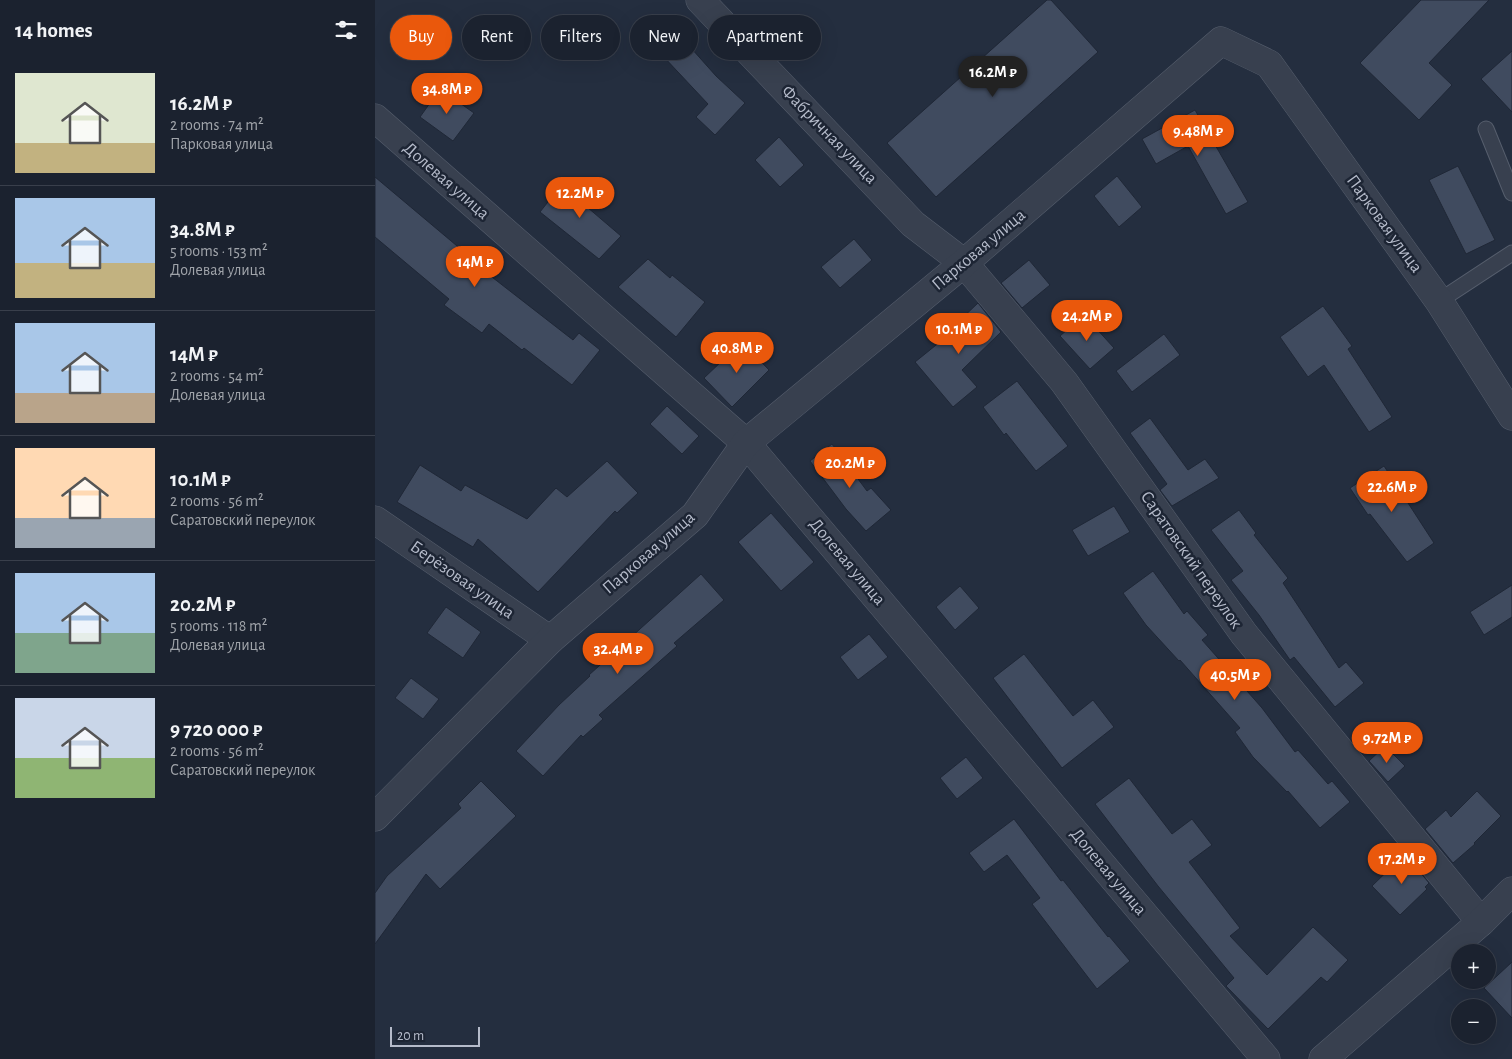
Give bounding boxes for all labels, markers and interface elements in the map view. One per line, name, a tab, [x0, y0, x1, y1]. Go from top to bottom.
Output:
chip: Buy	[390, 15, 452, 60]
chip: Rent	[462, 15, 531, 60]
chip: Filters	[541, 15, 620, 60]
chip: New	[630, 15, 698, 60]
chip: Apartment	[708, 15, 821, 60]
icon: filters	[332, 16, 360, 44]
text: 14 homes	[15, 20, 93, 41]
pin: 16.2M ₽	[947, 56, 1039, 98]
text: 16.2M ₽	[969, 64, 1017, 80]
pin: 34.8M ₽	[401, 72, 493, 115]
text: 34.8M ₽	[422, 81, 472, 97]
street label: Фабричная улица	[778, 82, 881, 188]
icon: home	[55, 93, 115, 153]
text: 16.2M ₽	[170, 93, 232, 114]
pin: 9.48M ₽	[1152, 114, 1244, 157]
text: 2 rooms · 74 m²	[170, 117, 264, 133]
text: 9.48M ₽	[1173, 123, 1223, 139]
text: Парковая улица	[170, 136, 273, 152]
street label: Долевая улица	[400, 139, 492, 223]
street label: Парковая улица	[1343, 172, 1425, 276]
pin: 12.2M ₽	[534, 176, 626, 219]
text: 12.2M ₽	[556, 185, 604, 201]
street label: Парковая улица	[929, 206, 1029, 294]
icon: home	[55, 218, 115, 278]
text: 34.8M ₽	[170, 219, 235, 240]
text: 5 rooms · 153 m²	[170, 243, 268, 259]
pin: 14M ₽	[440, 246, 510, 288]
text: 14M ₽	[457, 254, 493, 270]
text: Долевая улица	[170, 262, 266, 278]
pin: 24.2M ₽	[1041, 300, 1133, 342]
text: 24.2M ₽	[1062, 308, 1112, 324]
pin: 10.1M ₽	[913, 312, 1005, 355]
text: 10.1M ₽	[936, 321, 982, 337]
pin: 40.8M ₽	[691, 332, 783, 374]
text: 40.8M ₽	[712, 340, 762, 356]
icon: home	[55, 343, 115, 403]
text: 14M ₽	[170, 344, 218, 365]
text: 2 rooms · 54 m²	[170, 368, 264, 384]
text: Долевая улица	[170, 387, 266, 403]
pin: 20.2M ₽	[804, 446, 896, 489]
text: 20.2M ₽	[825, 455, 875, 471]
icon: home	[55, 468, 115, 528]
text: 10.1M ₽	[170, 469, 231, 490]
pin: 22.6M ₽	[1346, 470, 1438, 513]
text: 22.6M ₽	[1367, 479, 1417, 495]
street label: Саратовский переулок	[1137, 488, 1246, 633]
text: 2 rooms · 56 m²	[170, 493, 264, 509]
street label: Парковая улица	[599, 508, 699, 598]
text: Саратовский переулок	[170, 512, 315, 528]
street label: Долевая улица	[806, 515, 888, 609]
street label: Берёзовая улица	[407, 538, 517, 622]
icon: home	[55, 593, 115, 653]
text: 20.2M ₽	[170, 594, 235, 615]
text: 5 rooms · 118 m²	[170, 618, 267, 634]
pin: 32.4M ₽	[572, 632, 664, 675]
text: Долевая улица	[170, 637, 266, 653]
text: 32.4M ₽	[594, 641, 642, 657]
pin: 40.5M ₽	[1189, 658, 1281, 701]
text: 40.5M ₽	[1210, 667, 1260, 683]
icon: home	[55, 718, 115, 778]
text: 9 720 000 ₽	[170, 719, 262, 740]
pin: 9.72M ₽	[1341, 722, 1433, 764]
text: 9.72M ₽	[1363, 730, 1411, 746]
text: 2 rooms · 56 m²	[170, 743, 264, 759]
text: Саратовский переулок	[170, 762, 315, 778]
street label: Долевая улица	[1067, 825, 1149, 919]
pin: 17.2M ₽	[1356, 842, 1448, 885]
text: 17.2M ₽	[1379, 851, 1425, 867]
map controls	[1451, 944, 1496, 1044]
button: +	[1451, 944, 1496, 989]
button: −	[1451, 999, 1496, 1044]
scale bar	[390, 1024, 480, 1047]
text: 20 m	[397, 1029, 424, 1043]

